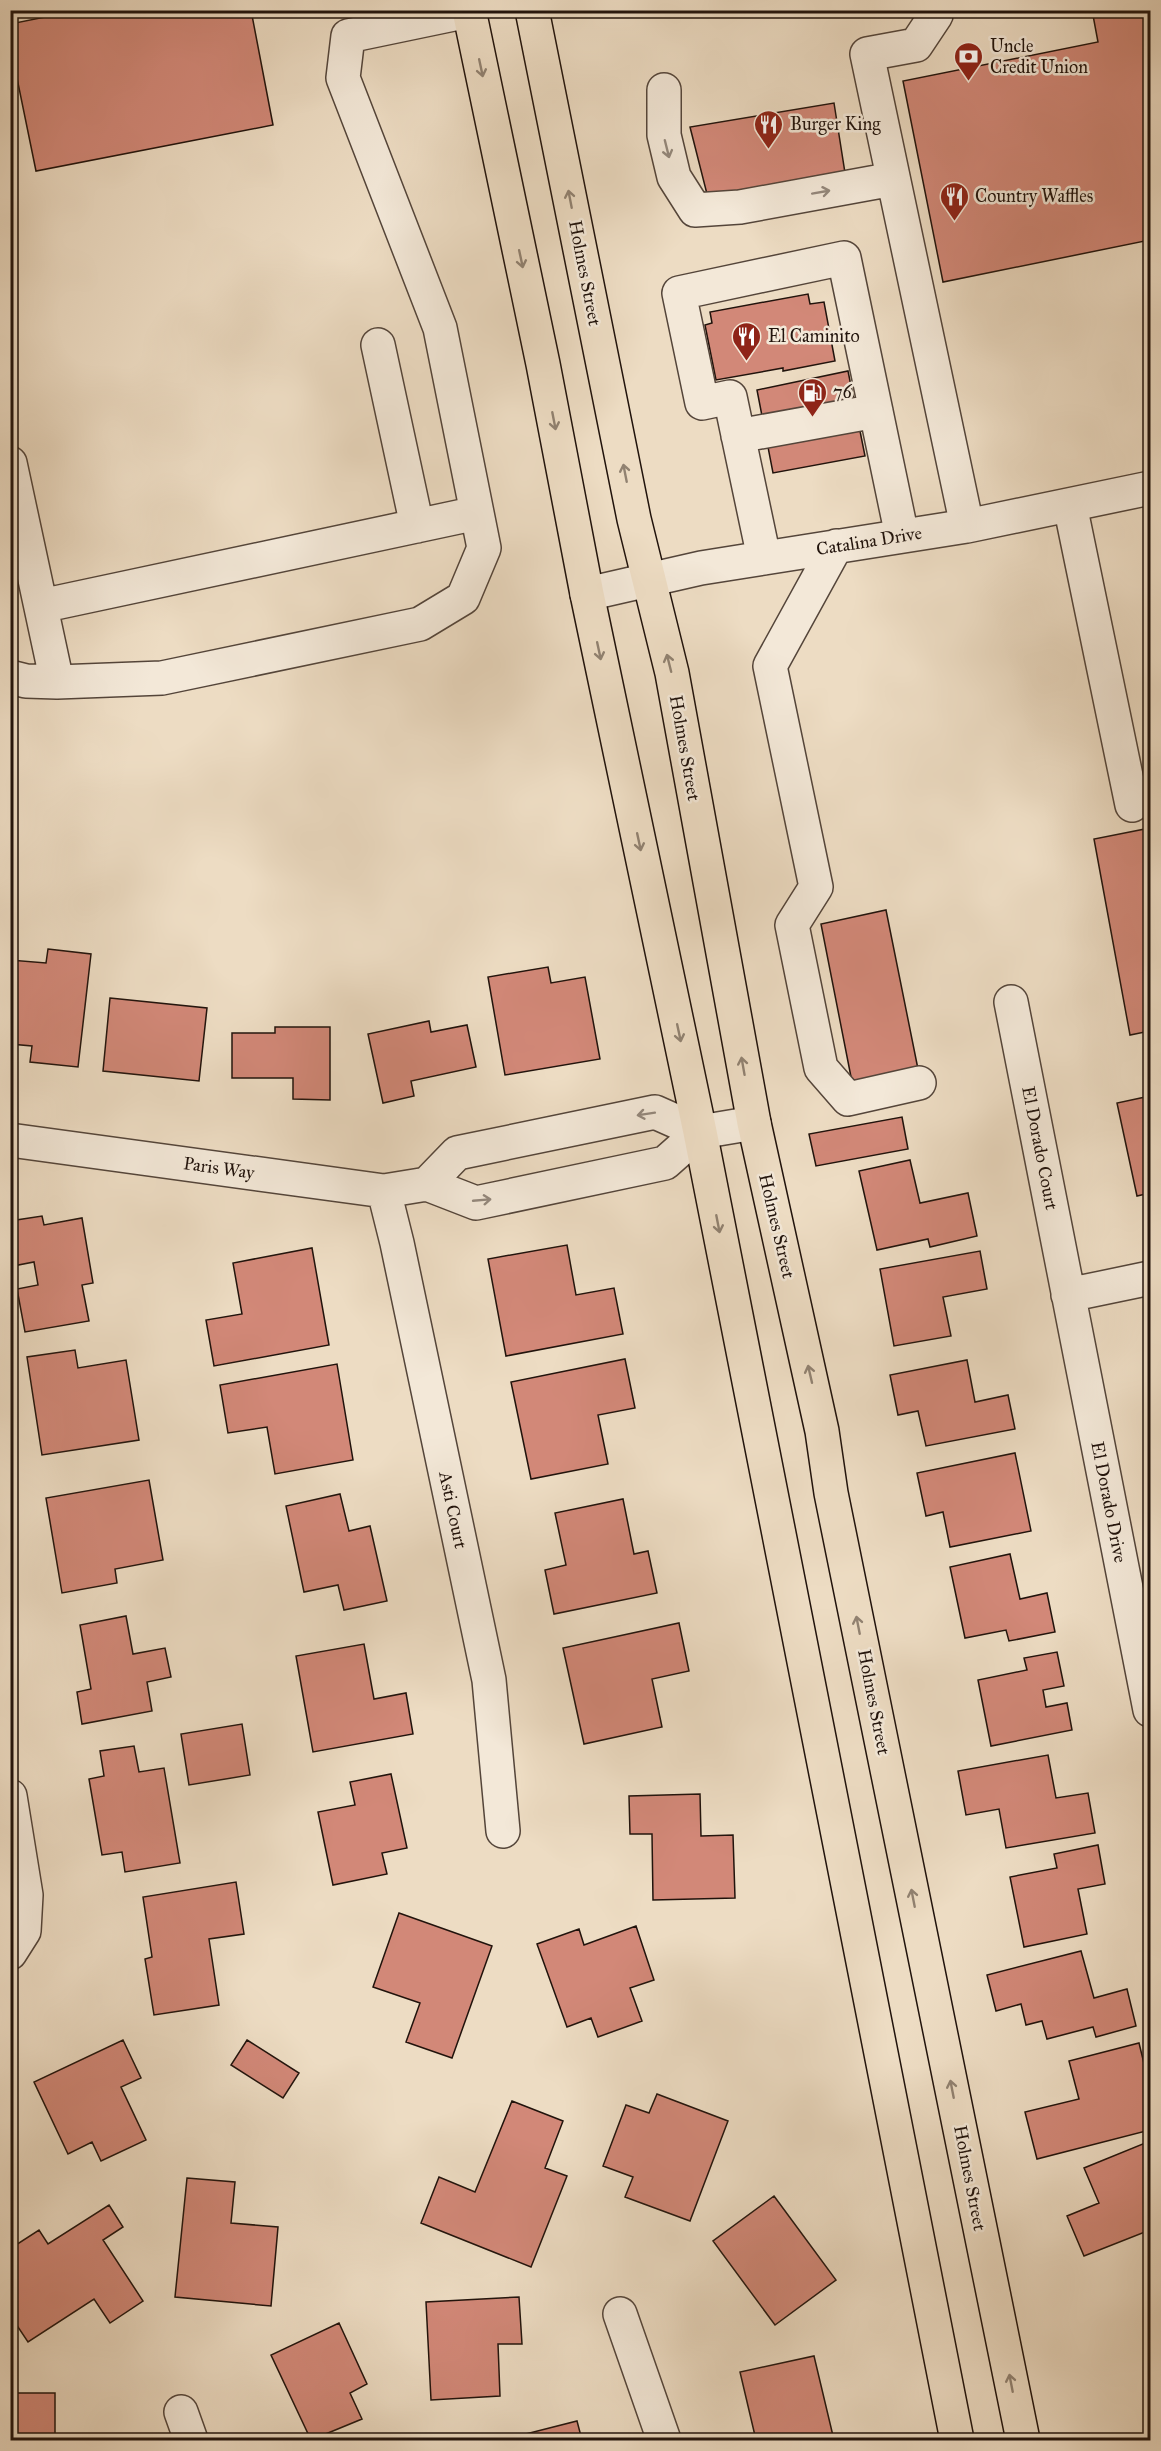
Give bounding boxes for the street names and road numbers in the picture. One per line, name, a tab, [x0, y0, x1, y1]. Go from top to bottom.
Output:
street label: Holmes Street	[564, 218, 606, 328]
street label: Catalina Drive	[815, 522, 923, 560]
street label: Holmes Street	[665, 693, 705, 803]
street label: El Dorado Court	[1017, 1084, 1063, 1212]
street label: Paris Way	[182, 1152, 257, 1184]
street label: Holmes Street	[754, 1171, 800, 1281]
street label: El Dorado Drive	[1086, 1439, 1132, 1565]
street label: Asti Court	[434, 1469, 472, 1551]
street label: Holmes Street	[853, 1647, 895, 1757]
street label: Holmes Street	[949, 2123, 991, 2233]

